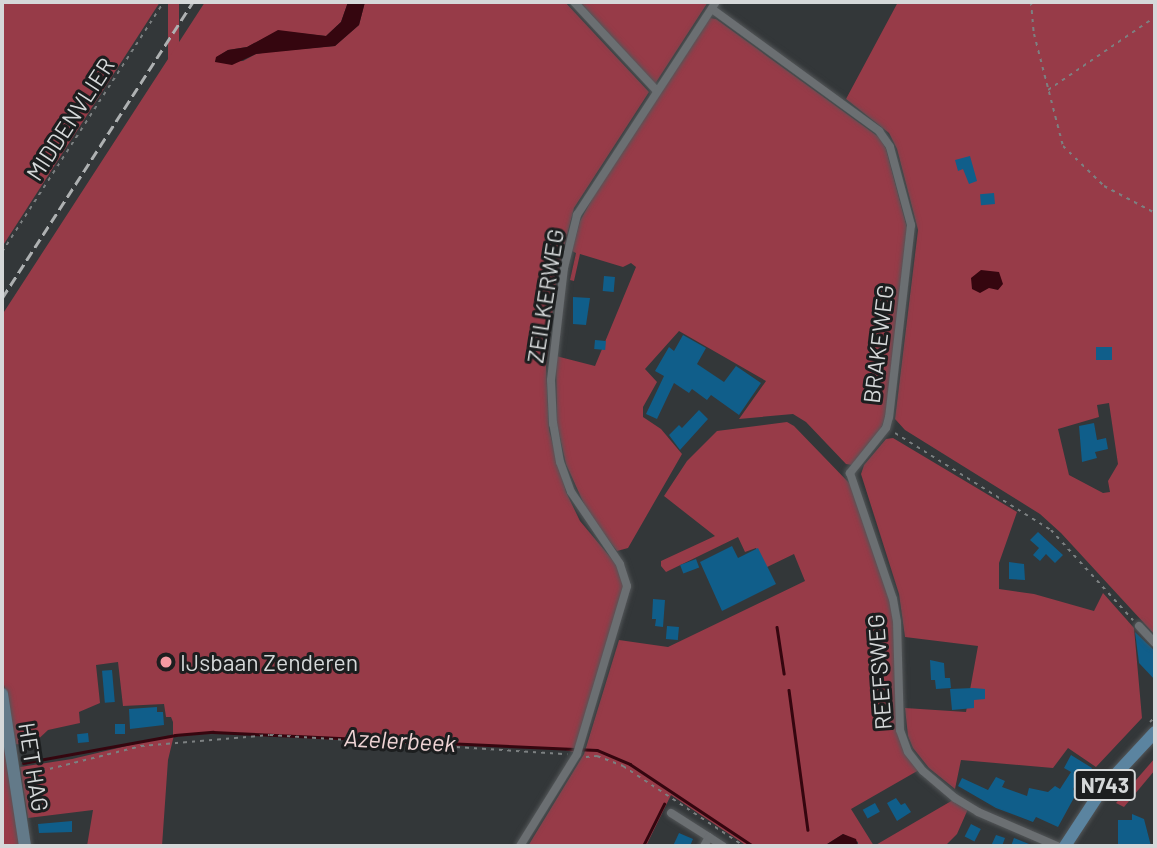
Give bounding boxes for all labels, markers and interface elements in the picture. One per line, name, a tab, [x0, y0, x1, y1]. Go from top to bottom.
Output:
street label: MIDDENVLIER	[20, 52, 120, 186]
street label: ZEILKERWEG	[521, 227, 569, 365]
street label: BRAKEWEG	[857, 283, 899, 405]
street label: REEFSWEG	[861, 613, 897, 731]
place label: IJsbaan Zenderen	[180, 648, 358, 676]
marker: IJsbaan Zenderen	[158, 654, 174, 670]
street label: HET HAG	[13, 721, 55, 813]
water label: Azelerbeek	[343, 723, 457, 757]
road number: N743	[1074, 768, 1136, 802]

